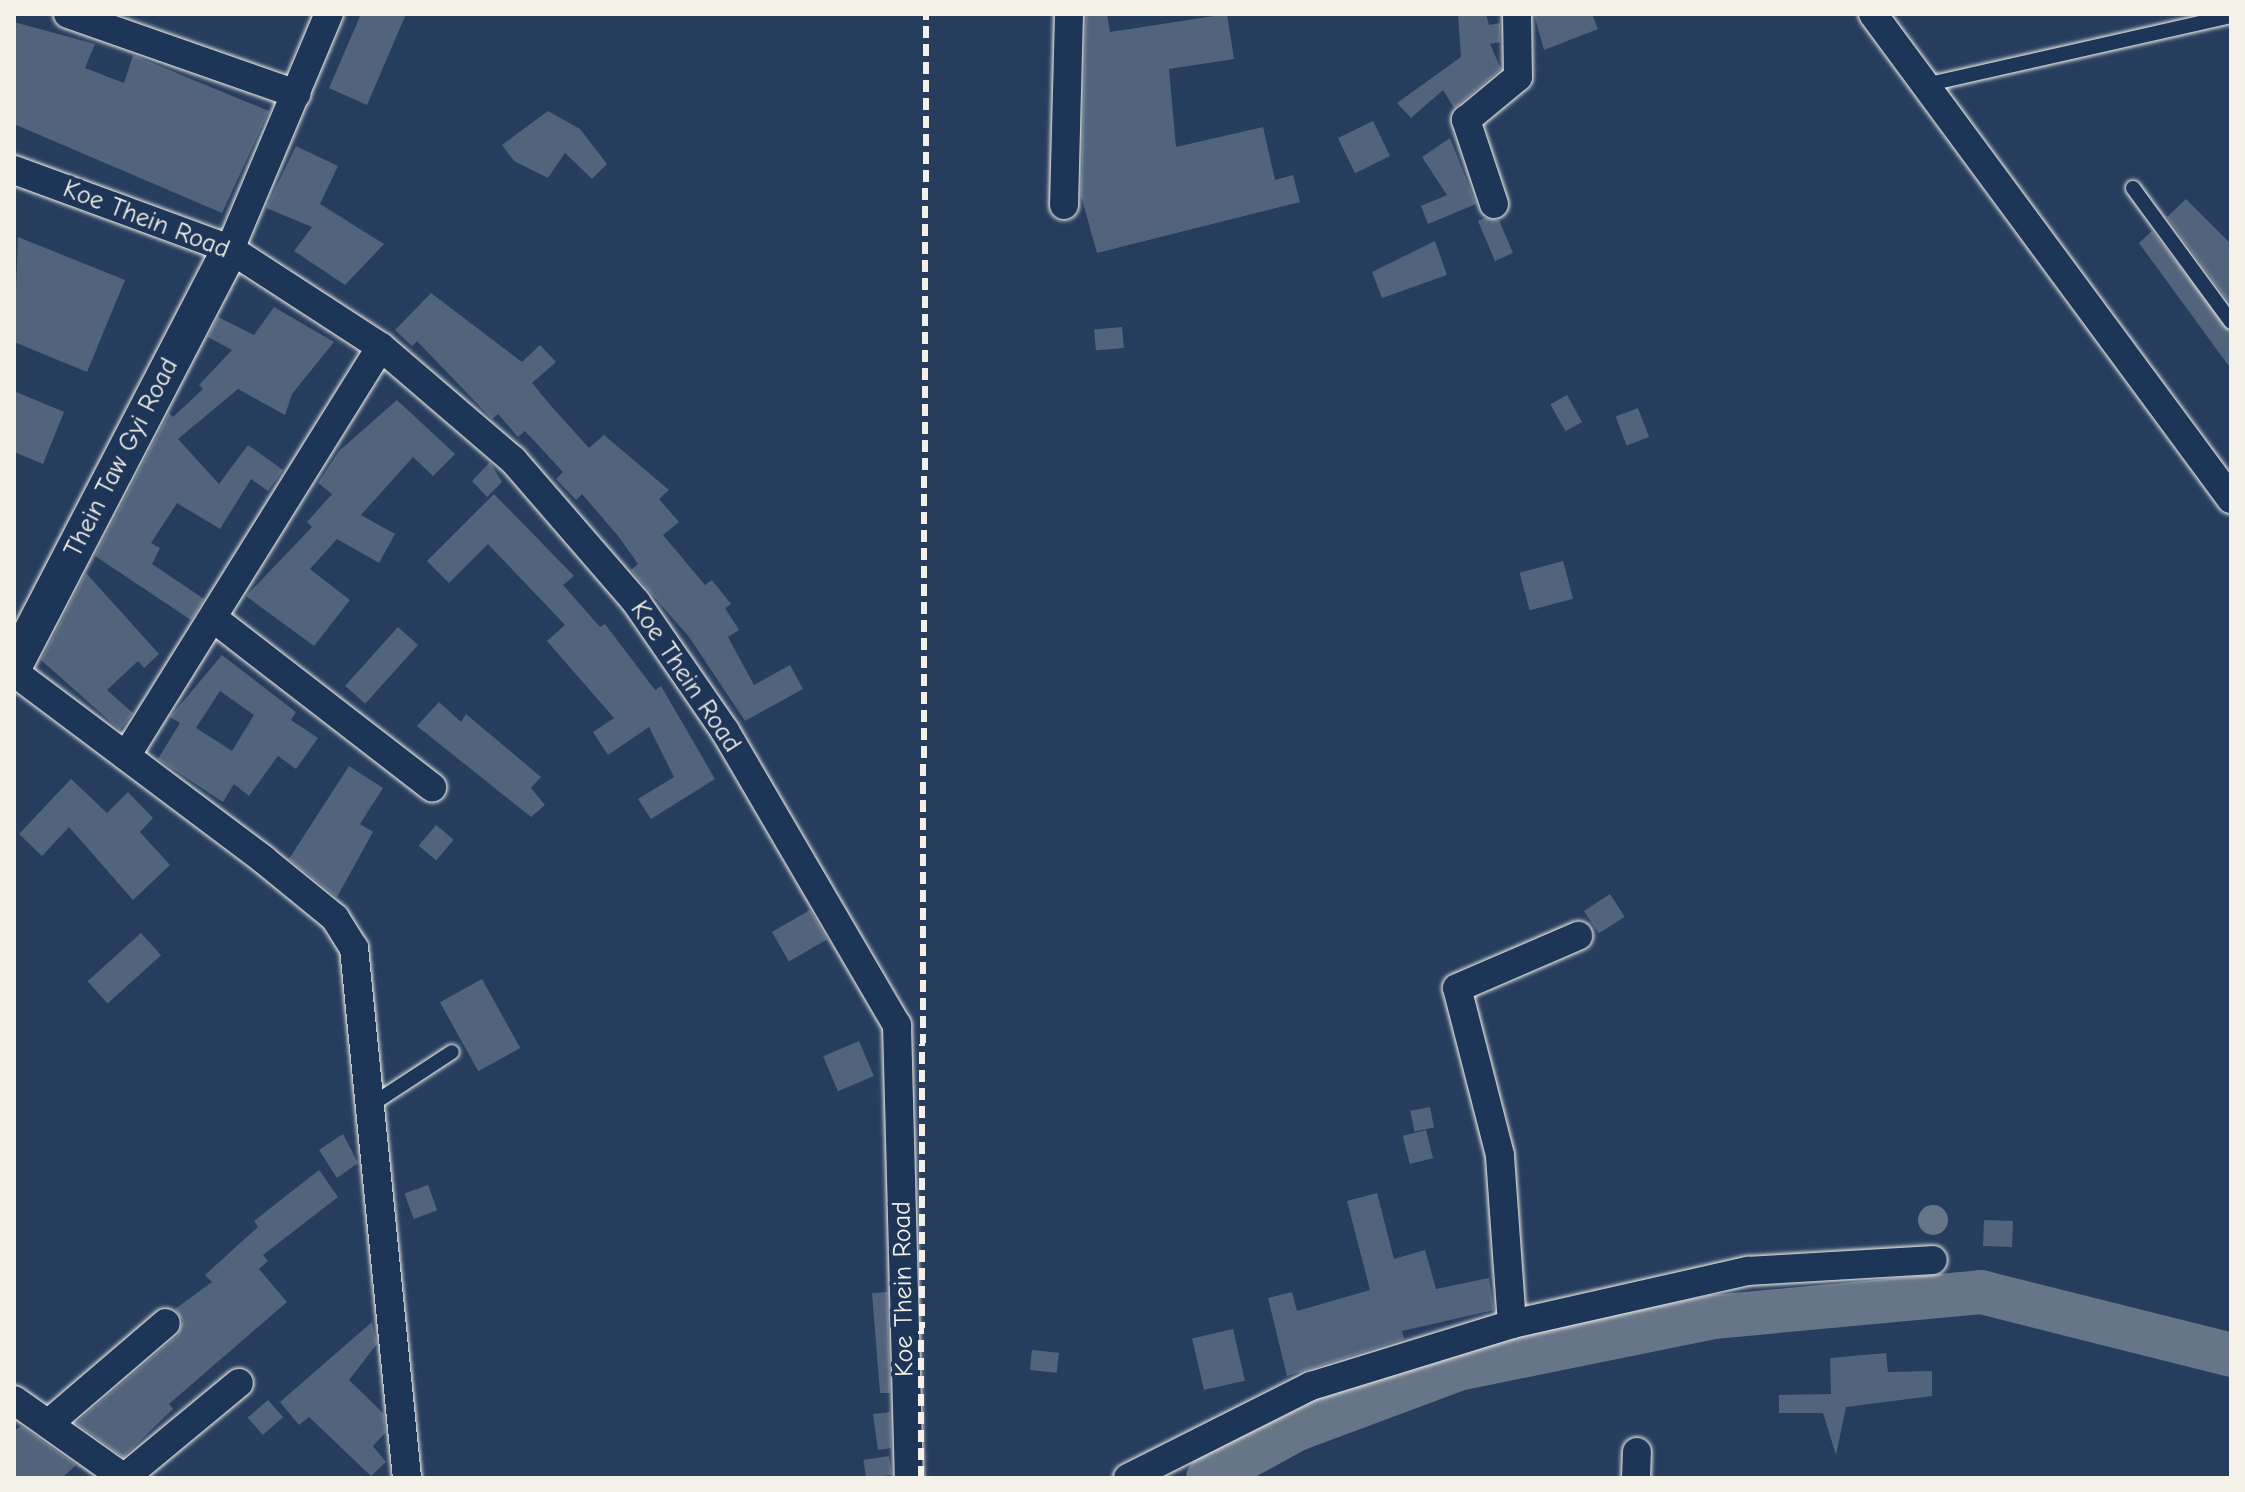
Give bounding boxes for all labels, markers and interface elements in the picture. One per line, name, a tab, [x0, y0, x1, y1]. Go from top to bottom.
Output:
street label: Koe Thein Road	[58, 174, 234, 266]
street label: Thein Taw Gyi Road	[58, 353, 186, 563]
street label: Koe Thein Road	[623, 595, 747, 759]
street label: Koe Thein Road	[887, 1201, 921, 1377]

